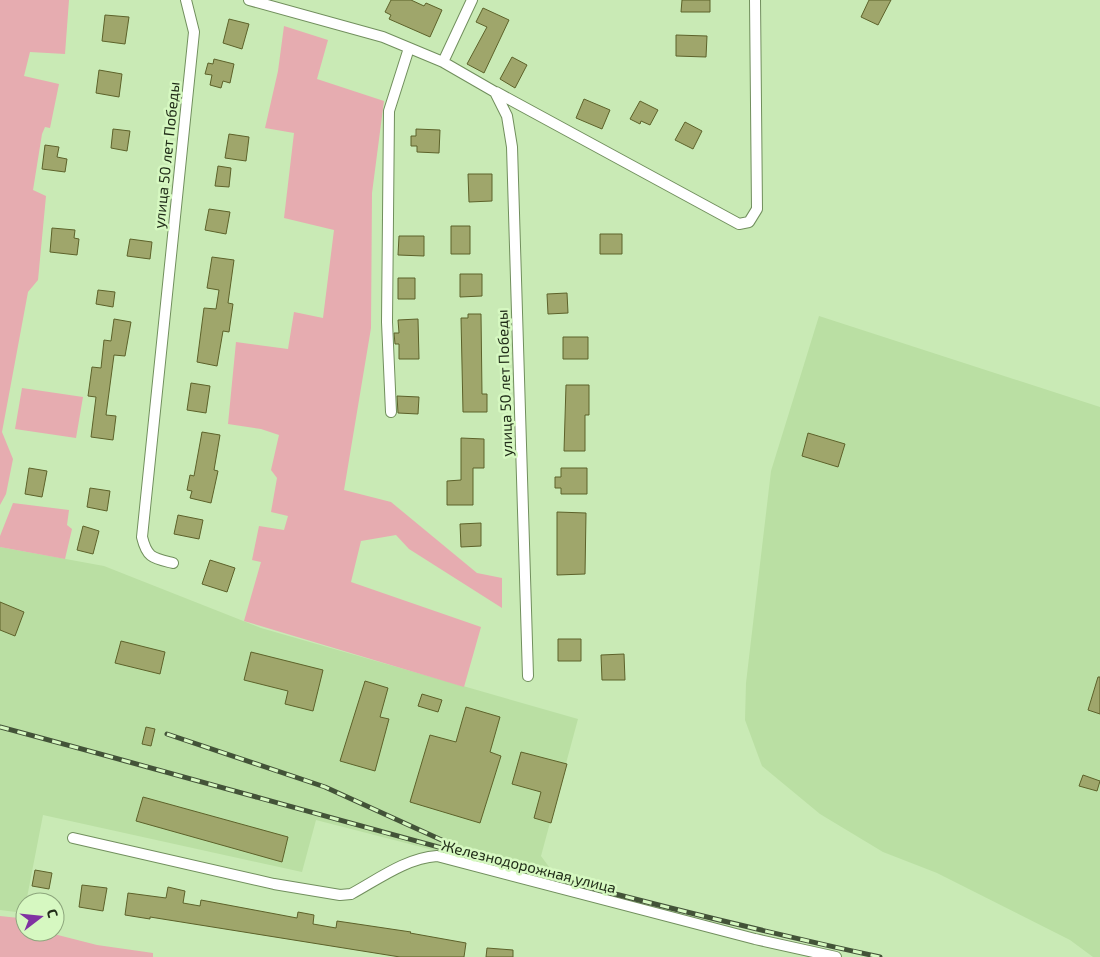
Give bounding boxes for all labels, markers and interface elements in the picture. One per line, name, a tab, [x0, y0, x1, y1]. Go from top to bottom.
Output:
street label: улица 50 лет Победы	[149, 81, 184, 229]
street label: улица 50 лет Победы	[492, 309, 517, 457]
street label: Железнодорожная улица	[439, 836, 618, 897]
north arrow	[15, 892, 65, 942]
text: С	[44, 907, 62, 920]

